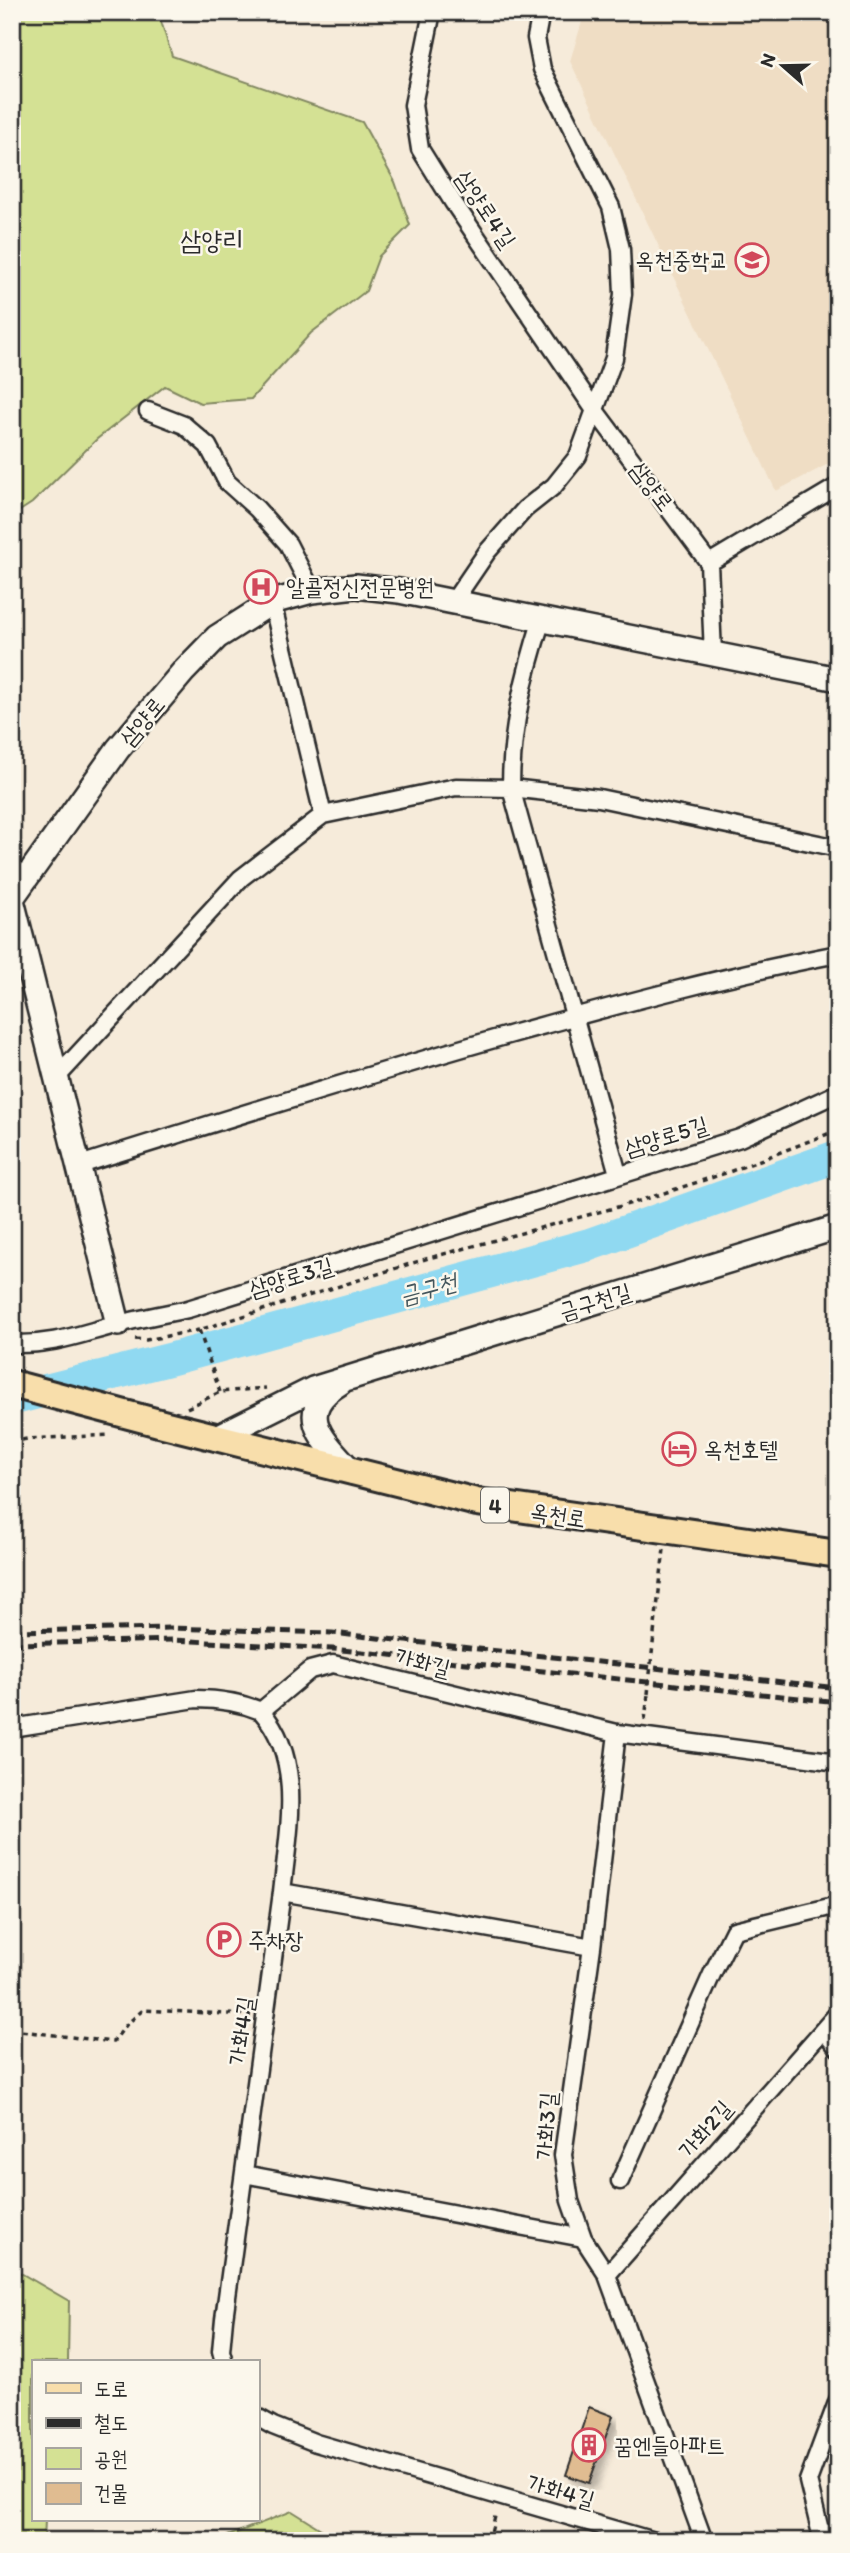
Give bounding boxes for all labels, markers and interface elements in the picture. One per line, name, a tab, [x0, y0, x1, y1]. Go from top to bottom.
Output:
north arrow	[748, 32, 818, 102]
text: N	[754, 50, 780, 70]
street label: 삼양로4길	[450, 165, 522, 253]
district label: 삼양리	[181, 224, 243, 256]
school or university icon: 옥천중학교	[733, 241, 771, 279]
place label: 옥천중학교	[635, 246, 728, 274]
street label: 삼양로	[624, 455, 680, 517]
hospital icon: 알콜정신전문병원	[242, 568, 280, 606]
place label: 알콜정신전문병원	[286, 573, 434, 601]
street label: 삼양로	[113, 691, 171, 751]
street label: 삼양로5길	[621, 1110, 711, 1162]
street label: 삼양로3길	[246, 1251, 336, 1303]
water label: 금구천	[396, 1266, 462, 1310]
street label: 금구천길	[556, 1277, 634, 1325]
hotel icon: 옥천호텔	[660, 1430, 698, 1468]
place label: 옥천호텔	[704, 1435, 778, 1463]
road number: 4	[481, 1488, 509, 1522]
street label: 옥천로	[528, 1497, 588, 1533]
street label: 가화길	[393, 1642, 453, 1682]
parking icon: 주차장	[205, 1921, 243, 1959]
place label: 주차장	[248, 1926, 304, 1954]
street label: 가화4길	[222, 1995, 260, 2067]
street label: 가화3길	[530, 2091, 562, 2161]
street label: 가화2길	[672, 2094, 738, 2164]
legend	[32, 2360, 259, 2522]
text: 도로	[94, 2376, 128, 2401]
text: 철도	[94, 2410, 128, 2435]
building icon: 꿈엔들아파트	[570, 2426, 608, 2464]
place label: 꿈엔들아파트	[614, 2431, 725, 2459]
text: 공원	[94, 2446, 128, 2471]
street label: 가화4길	[524, 2468, 598, 2514]
text: 건물	[94, 2480, 128, 2505]

